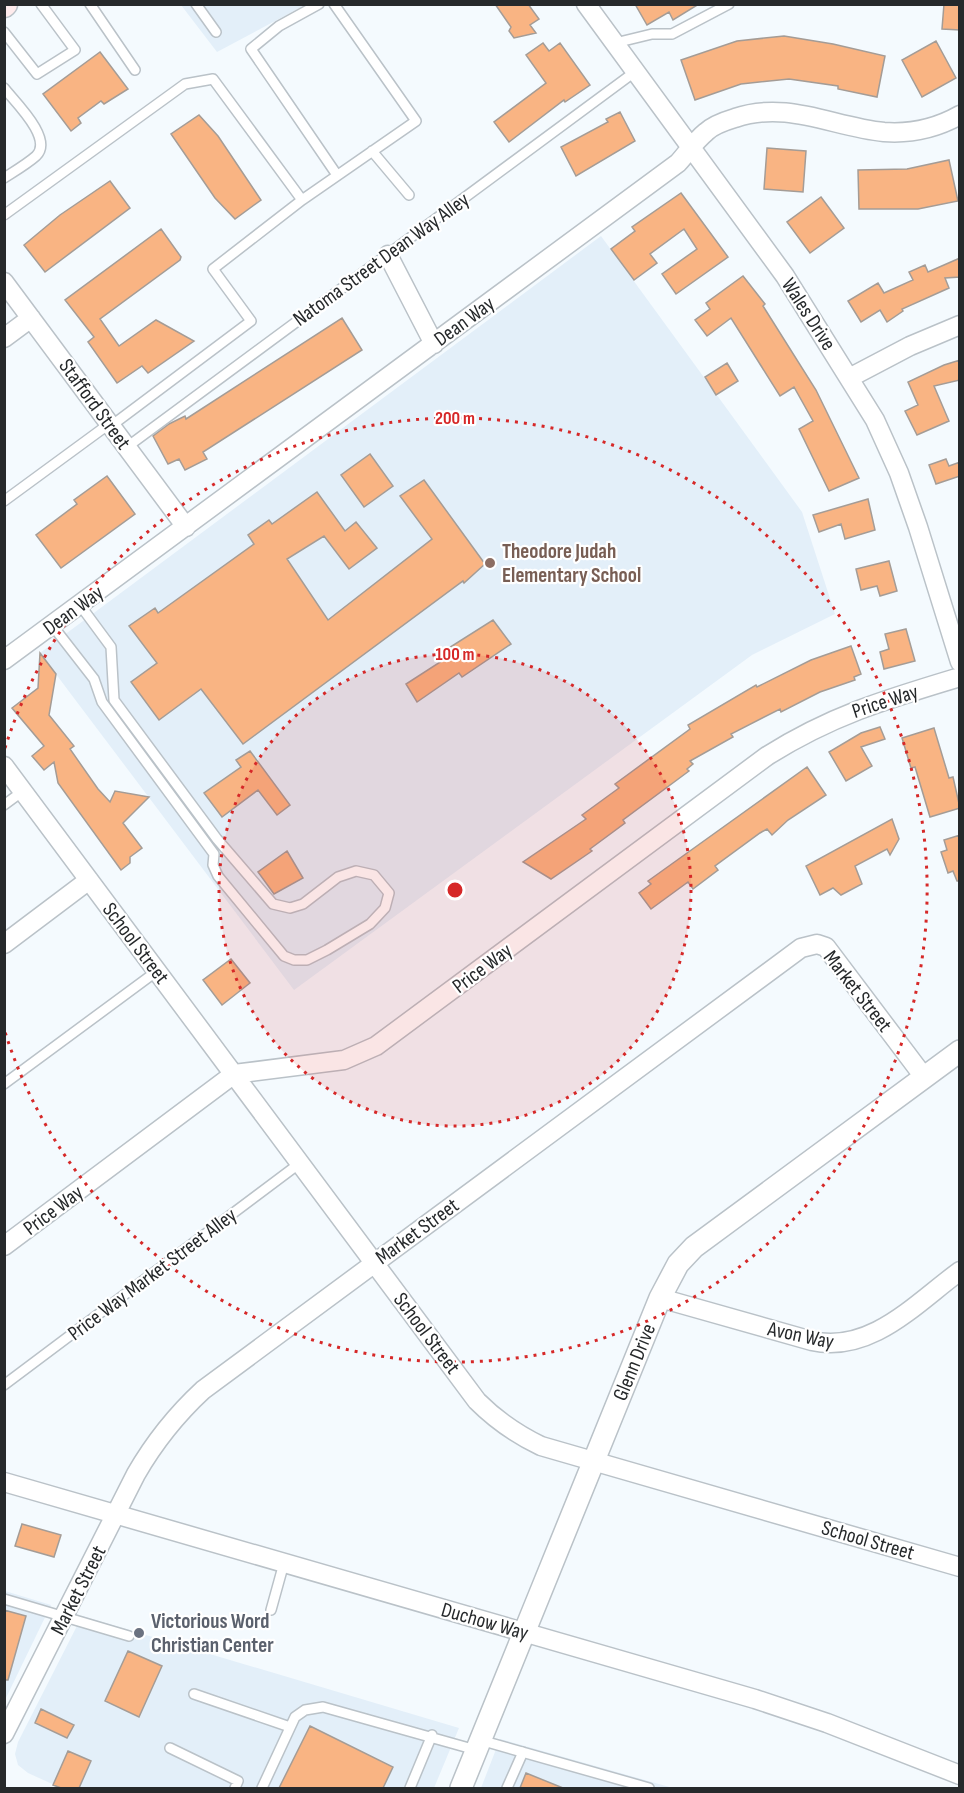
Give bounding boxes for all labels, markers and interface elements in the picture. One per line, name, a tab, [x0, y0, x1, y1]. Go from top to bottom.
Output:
street label: Natoma Street Dean Way Alley	[288, 187, 474, 331]
street label: Wales Drive	[776, 273, 841, 355]
street label: Dean Way	[429, 291, 499, 351]
street label: Stafford Street	[53, 354, 136, 454]
text: 200 m	[435, 408, 475, 429]
place label: Theodore Judah Elementary School	[502, 539, 641, 588]
marker: Theodore Judah Elementary School	[483, 556, 497, 570]
street label: Dean Way	[38, 580, 108, 641]
text: 100 m	[436, 644, 475, 665]
street label: Price Way	[849, 679, 921, 724]
centre of rings	[445, 880, 465, 900]
street label: School Street	[97, 898, 174, 989]
street label: Price Way	[448, 938, 517, 999]
street label: Market Street	[818, 946, 897, 1037]
street label: Price Way	[19, 1180, 88, 1241]
street label: Market Street	[371, 1193, 464, 1270]
street label: Price Way Market Street Alley	[63, 1203, 242, 1346]
street label: School Street	[388, 1288, 465, 1379]
street label: Avon Way	[765, 1316, 836, 1355]
street label: Glenn Drive	[608, 1320, 661, 1404]
street label: School Street	[819, 1515, 917, 1566]
street label: Market Street	[45, 1541, 112, 1639]
street label: Duchow Way	[438, 1597, 531, 1646]
place label: Victorious Word Christian Center	[151, 1609, 274, 1658]
marker: Victorious Word Christian Center	[132, 1626, 146, 1640]

